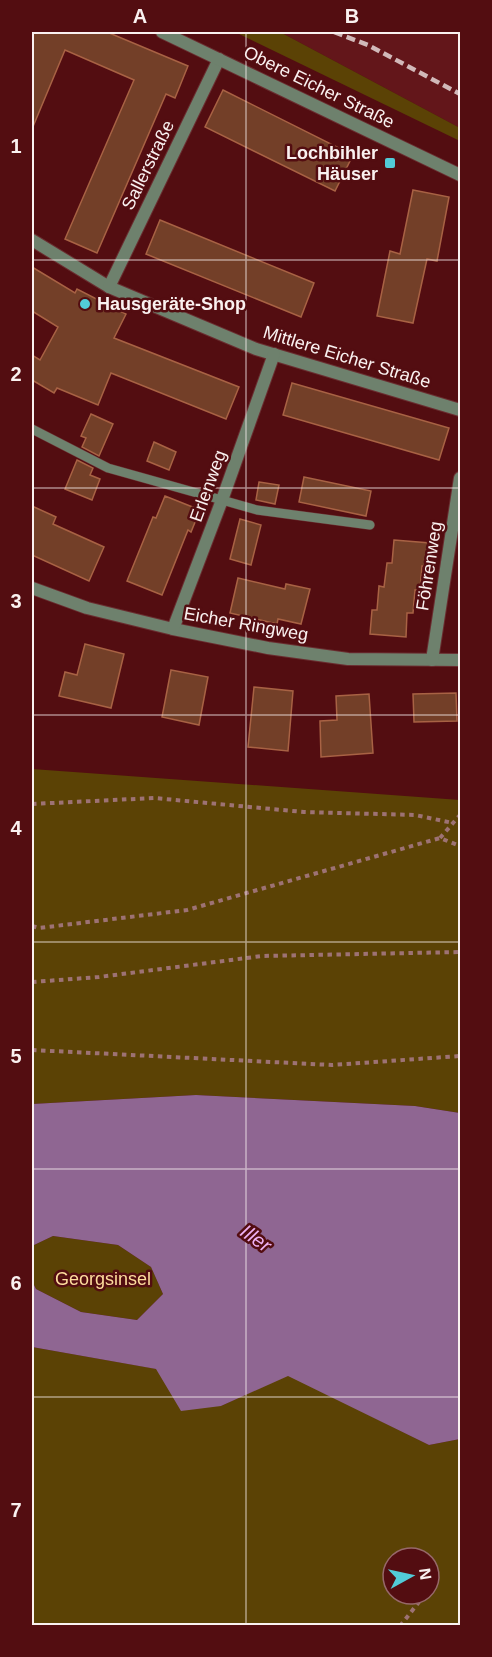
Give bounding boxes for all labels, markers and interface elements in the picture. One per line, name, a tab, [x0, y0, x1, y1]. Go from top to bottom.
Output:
text: A	[133, 5, 147, 27]
text: B	[345, 5, 359, 27]
street label: Obere Eicher Straße	[240, 42, 398, 132]
street label: Sallerstraße	[118, 117, 178, 213]
text: 1	[10, 135, 22, 157]
place label: Lochbihler Häuser	[286, 143, 378, 184]
marker: Lochbihler Häuser	[383, 156, 397, 170]
place label: Hausgeräte-Shop	[97, 294, 246, 314]
marker: Hausgeräte-Shop	[78, 297, 92, 311]
street label: Mittlere Eicher Straße	[261, 322, 433, 392]
text: 2	[10, 363, 22, 385]
street label: Erlenweg	[186, 447, 230, 525]
street label: Föhrenweg	[412, 520, 446, 612]
text: 3	[10, 590, 22, 612]
street label: Eicher Ringweg	[182, 603, 310, 645]
text: 4	[10, 817, 22, 839]
text: 5	[10, 1045, 22, 1067]
water label: Iller	[236, 1220, 277, 1257]
park label: Georgsinsel	[55, 1269, 151, 1289]
text: 6	[10, 1272, 22, 1294]
text: 7	[10, 1499, 22, 1521]
north arrow	[381, 1546, 441, 1606]
text: N	[416, 1567, 435, 1581]

